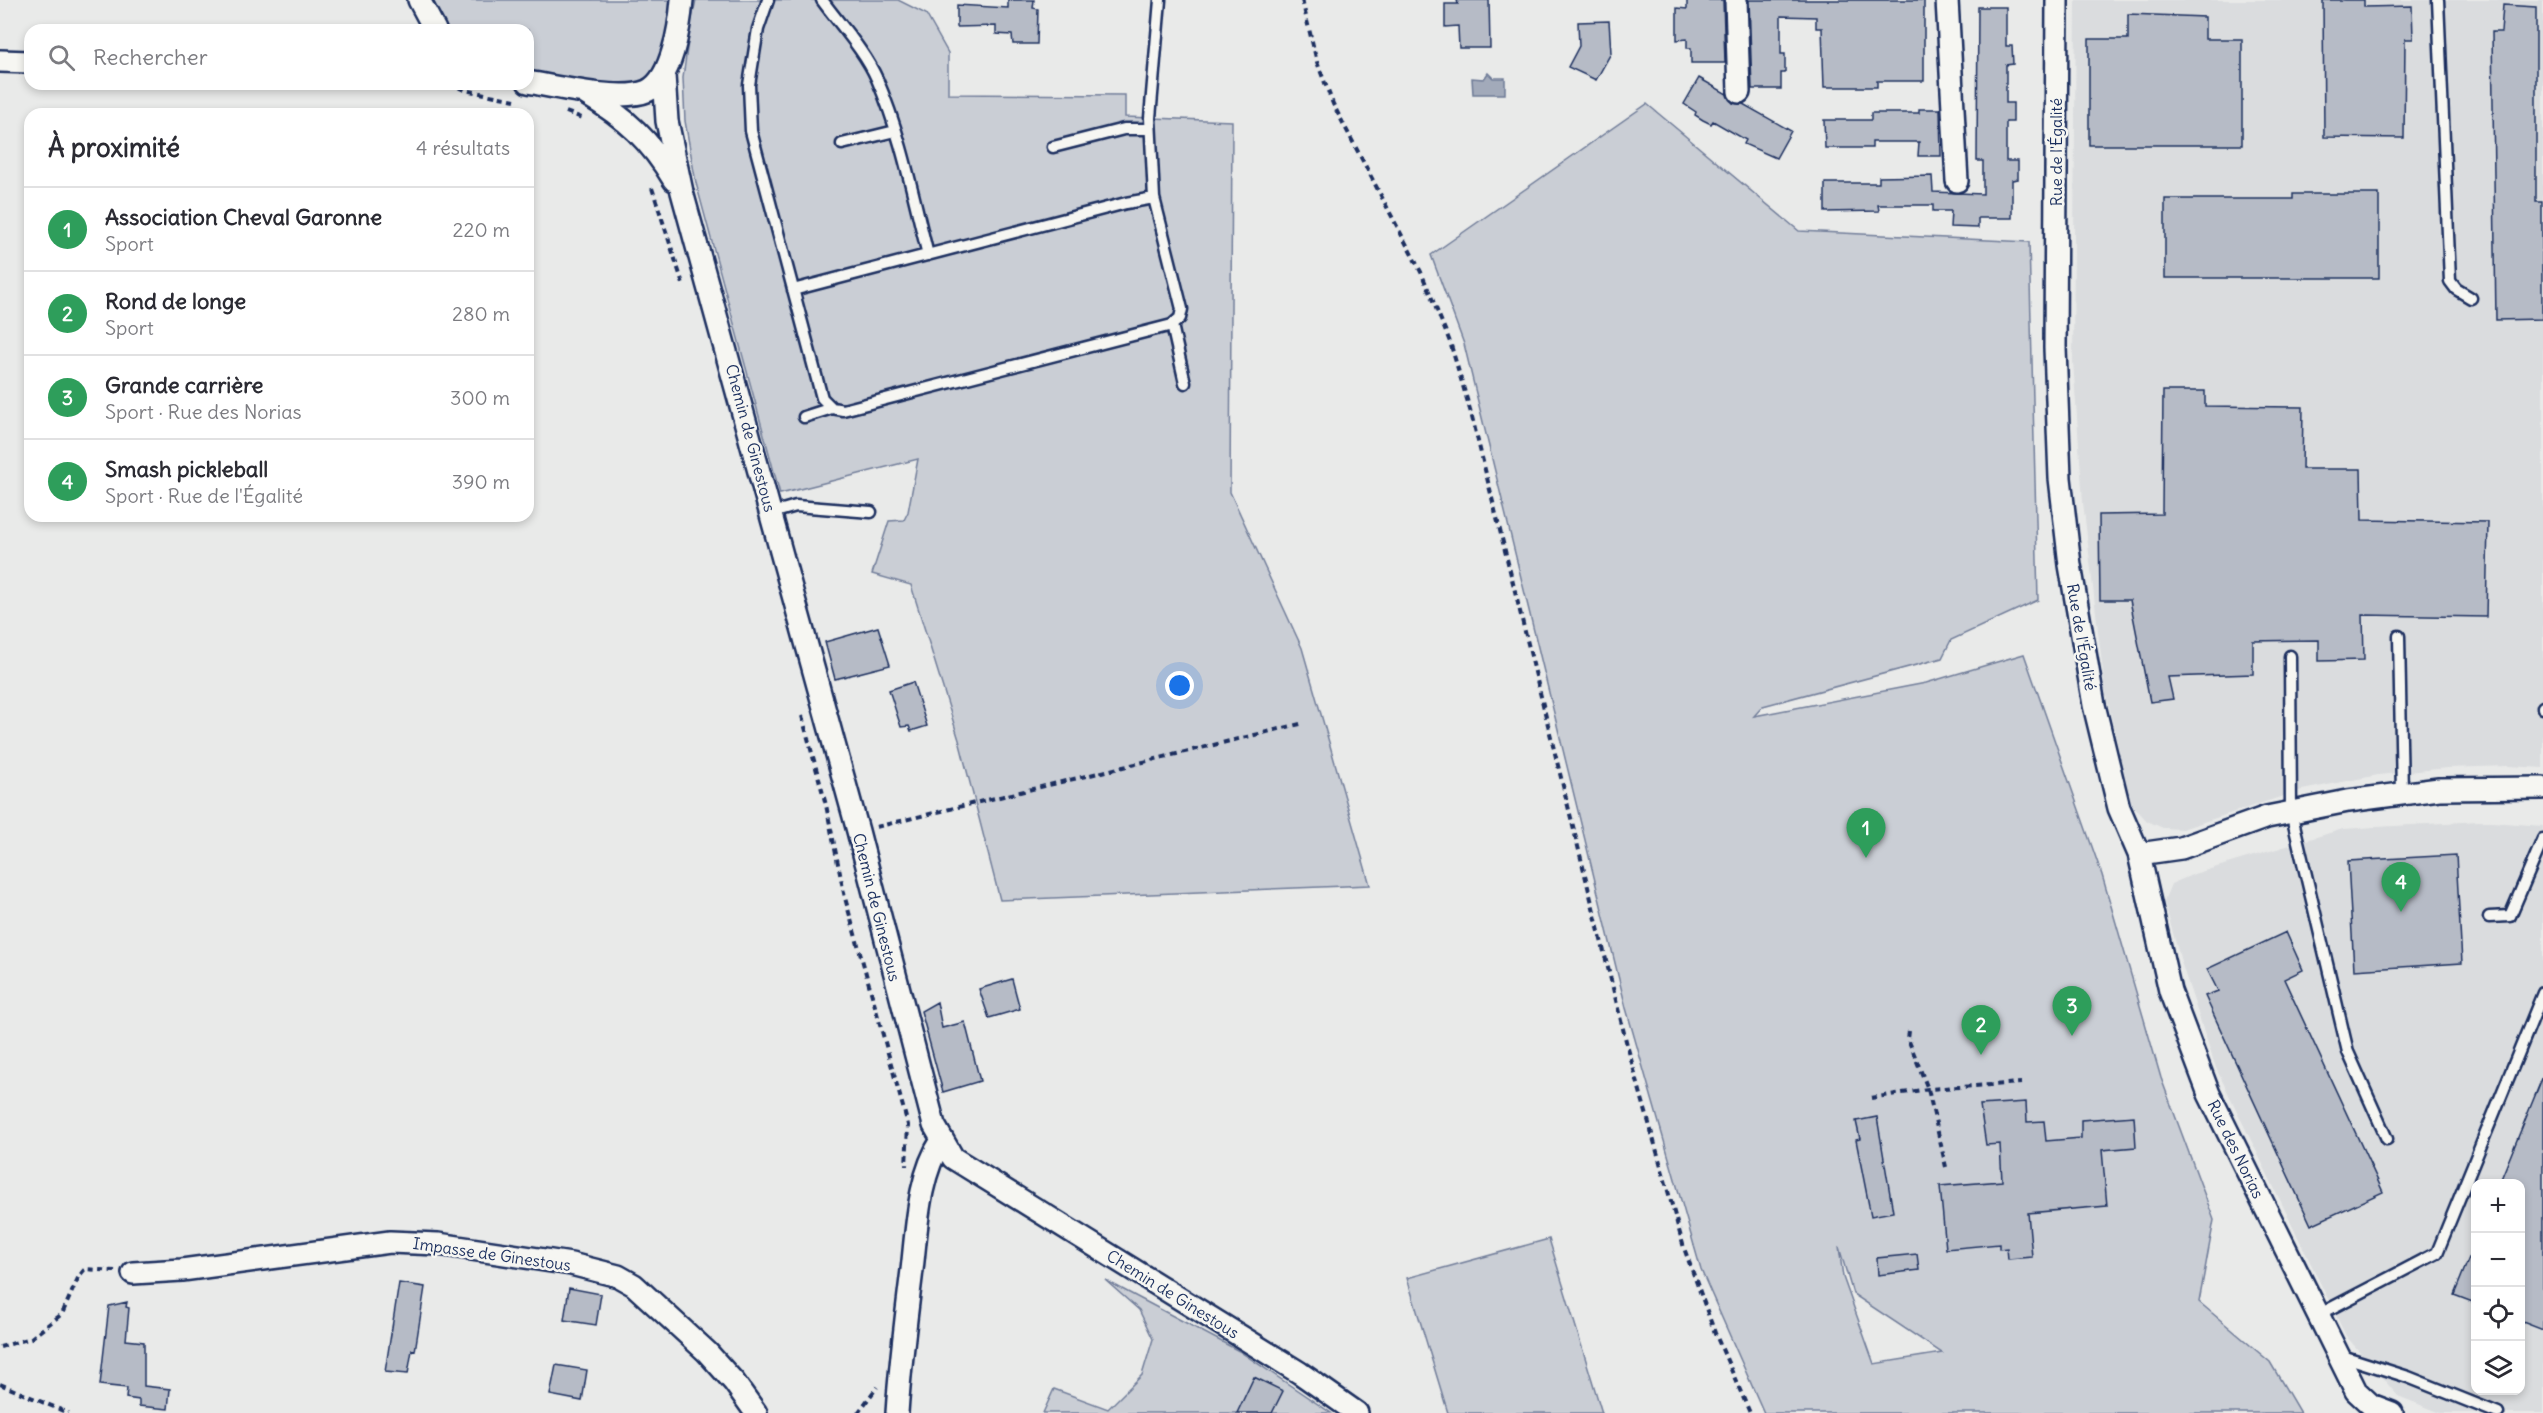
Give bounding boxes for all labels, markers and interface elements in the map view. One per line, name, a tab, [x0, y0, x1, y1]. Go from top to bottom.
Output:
search box	[24, 24, 534, 90]
icon: search	[45, 41, 78, 74]
text: Rechercher	[93, 43, 208, 71]
street label: Rue de l'Égalité	[2046, 98, 2066, 206]
text: À proximité	[48, 131, 180, 164]
text: 4 résultats	[416, 135, 510, 160]
text: Association Cheval Garonne	[105, 203, 382, 231]
text: 1	[64, 217, 71, 242]
text: 220 m	[453, 217, 510, 242]
text: Sport	[105, 231, 154, 256]
text: Rond de longe	[105, 287, 246, 315]
text: 2	[62, 301, 73, 326]
text: 280 m	[452, 301, 510, 326]
text: Sport	[105, 315, 154, 340]
street label: Chemin de Ginestous	[722, 362, 780, 514]
text: Grande carrière	[105, 371, 263, 399]
text: 3	[62, 385, 73, 410]
text: 300 m	[450, 385, 510, 410]
text: Sport · Rue des Norias	[105, 399, 302, 424]
text: Smash pickleball	[105, 455, 268, 483]
text: 4	[62, 469, 73, 494]
text: 390 m	[452, 469, 510, 494]
text: Sport · Rue de l'Égalité	[105, 483, 303, 508]
street label: Rue de l'Égalité	[2063, 582, 2101, 692]
your location	[1165, 671, 1194, 700]
pin: 1	[1846, 808, 1886, 858]
street label: Chemin de Ginestous	[849, 831, 905, 983]
pin: 4	[2382, 862, 2420, 912]
pin: 3	[2052, 986, 2092, 1036]
pin: 2	[1962, 1006, 2000, 1055]
street label: Rue des Norias	[2204, 1096, 2268, 1202]
map controls	[2471, 1179, 2525, 1395]
button: +	[2471, 1179, 2525, 1233]
street label: Impasse de Ginestous	[412, 1233, 572, 1275]
button: −	[2471, 1233, 2525, 1287]
street label: Chemin de Ginestous	[1103, 1245, 1243, 1343]
button: locate	[2471, 1287, 2525, 1341]
button: layers	[2471, 1341, 2525, 1395]

